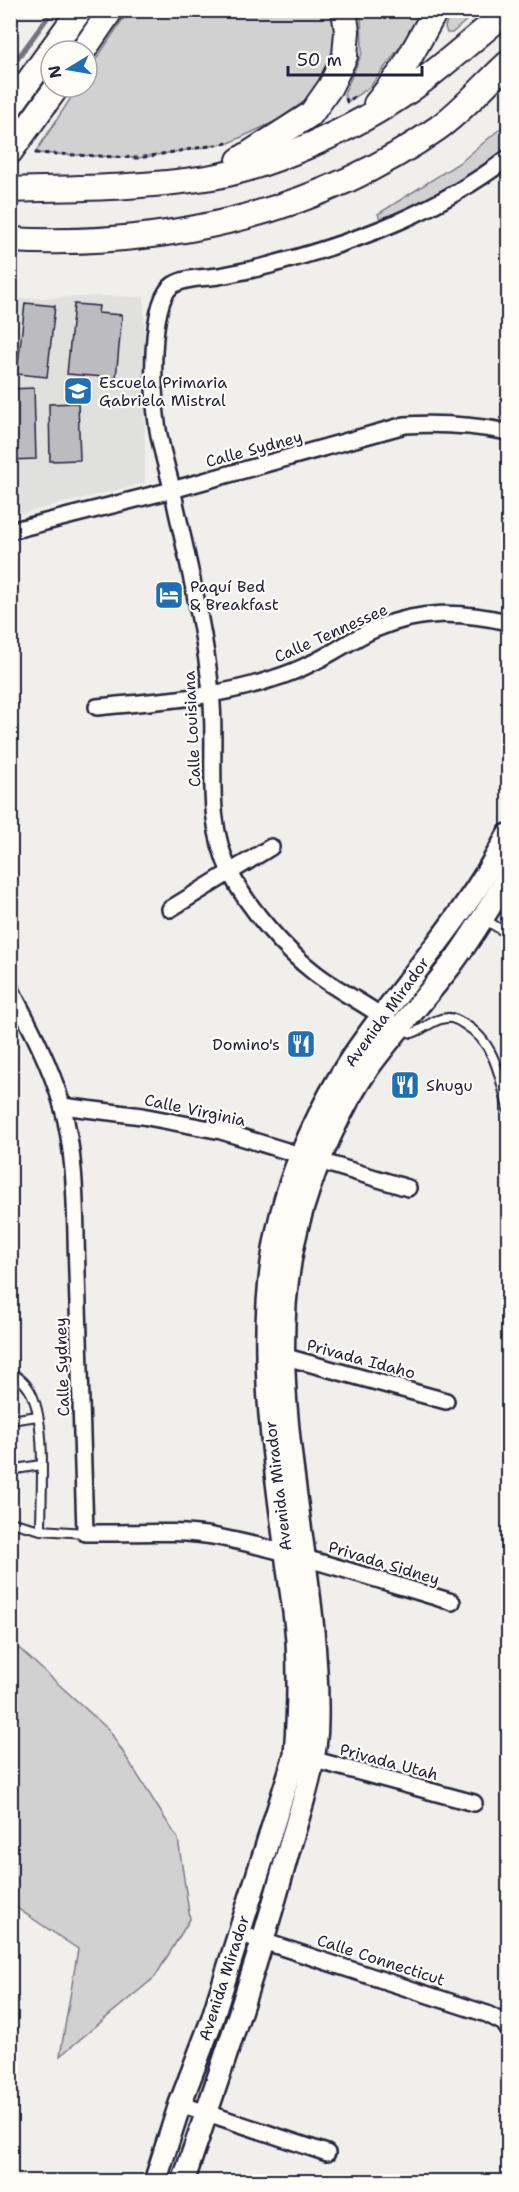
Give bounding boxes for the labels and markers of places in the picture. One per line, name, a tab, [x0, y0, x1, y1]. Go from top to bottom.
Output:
place label: Escuela Primaria Gabriela Mistral	[99, 372, 227, 411]
school or university icon: Escuela Primaria Gabriela Mistral	[62, 375, 94, 407]
place label: Paquí Bed & Breakfast	[190, 576, 279, 615]
hotel icon: Paquí Bed & Breakfast	[153, 579, 185, 611]
restaurant icon: Domino's	[285, 1028, 317, 1060]
place label: Domino's	[212, 1034, 280, 1055]
restaurant icon: Shugu	[389, 1069, 421, 1101]
place label: Shugu	[426, 1075, 473, 1096]

